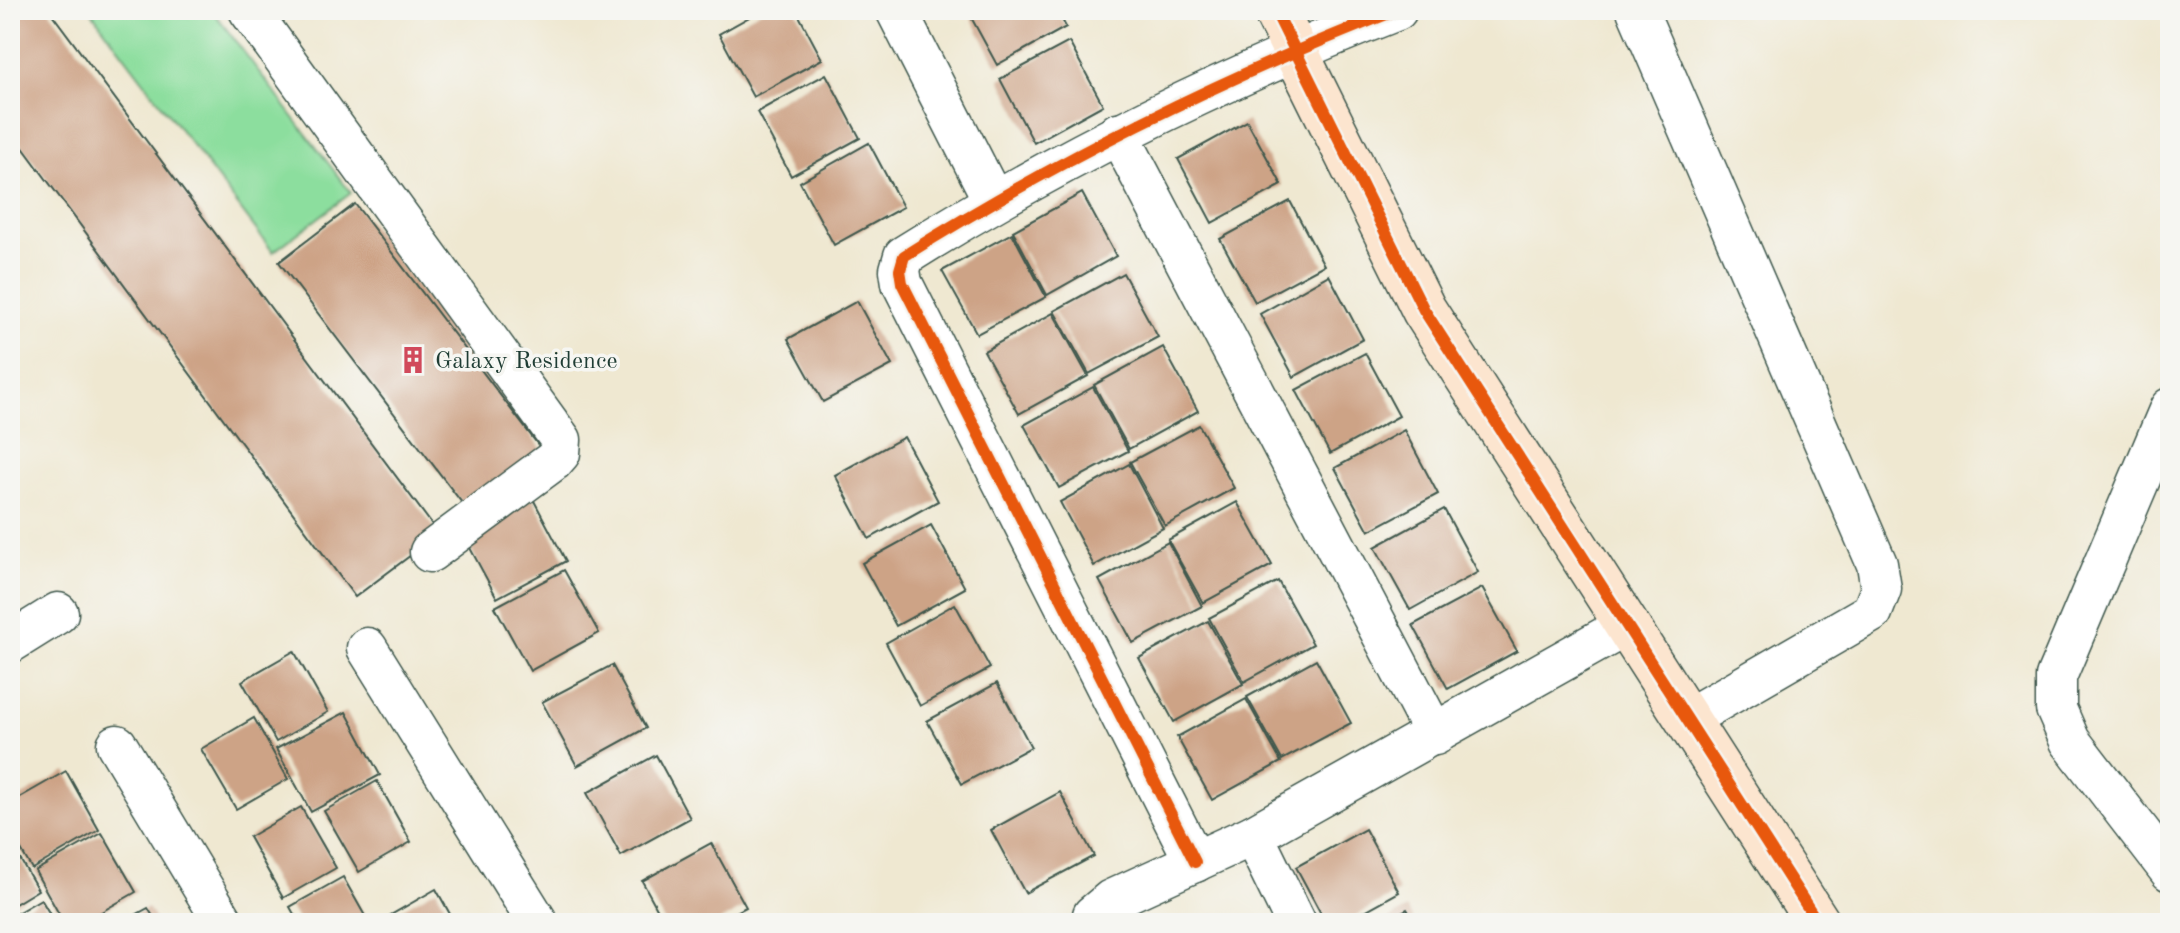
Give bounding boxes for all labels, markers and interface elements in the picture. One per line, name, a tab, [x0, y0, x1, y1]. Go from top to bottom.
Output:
building icon: Galaxy Residence	[398, 345, 428, 375]
place label: Galaxy Residence	[435, 350, 618, 374]

